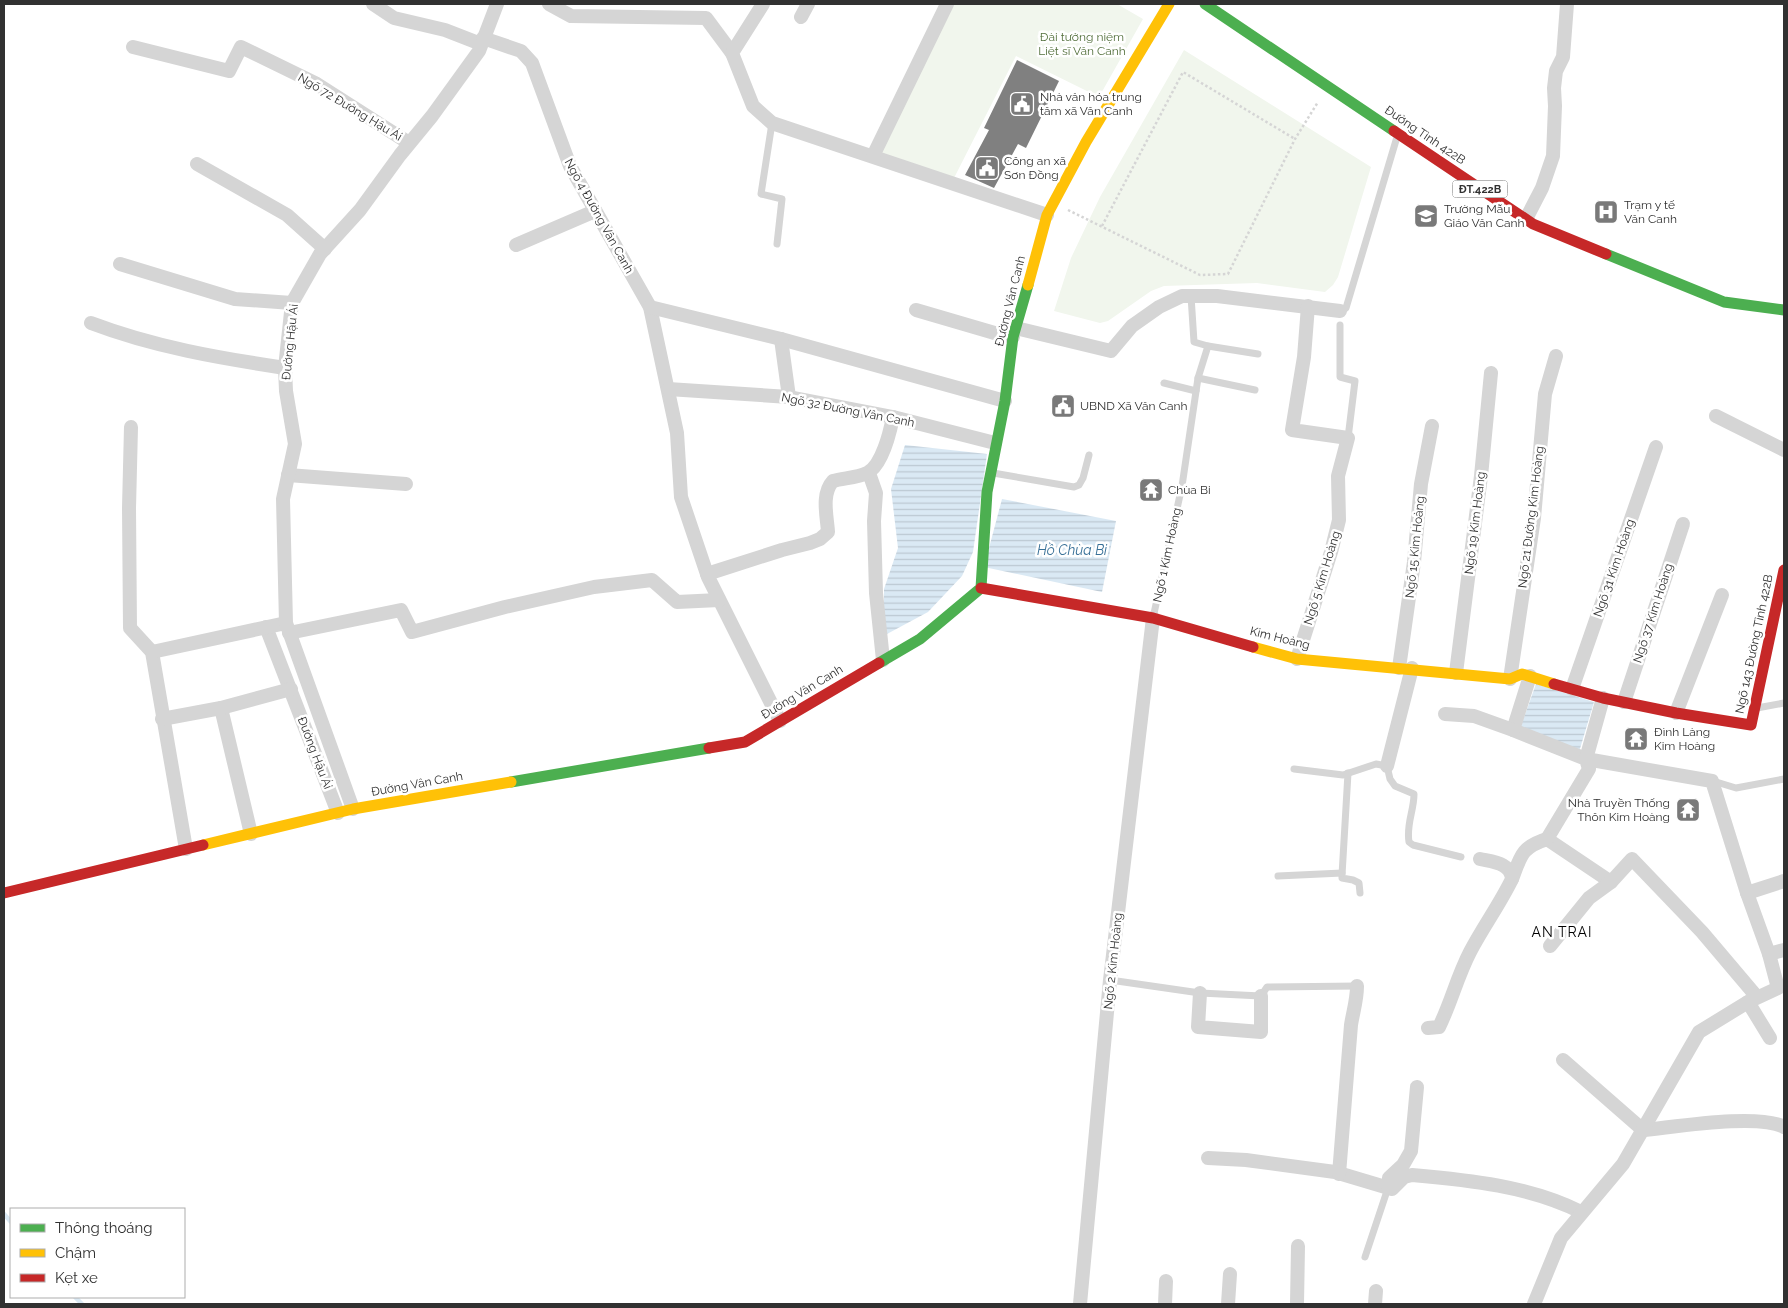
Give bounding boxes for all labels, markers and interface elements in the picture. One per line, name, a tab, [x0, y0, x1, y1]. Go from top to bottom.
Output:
park label: Đài tưởng niệm Liệt sĩ Vân Canh	[1038, 30, 1126, 58]
street label: Ngõ 72 Đường Hậu Ái	[295, 70, 405, 144]
place label: Nhà văn hóa trung tâm xã Vân Canh	[1040, 90, 1142, 118]
public building icon: Nhà văn hóa trung tâm xã Vân Canh	[1009, 91, 1035, 117]
street label: Đường Tỉnh 422B	[1382, 103, 1468, 167]
place label: Công an xã Sơn Đồng	[1004, 154, 1066, 182]
public building icon: Công an xã Sơn Đồng	[974, 155, 1000, 181]
street label: Ngõ 4 Đường Vân Canh	[562, 156, 636, 276]
road number: ĐT.422B	[1452, 180, 1508, 198]
place label: Trạm y tế Vân Canh	[1624, 198, 1677, 226]
hospital icon: Trạm y tế Vân Canh	[1593, 199, 1619, 225]
place label: Trường Mẫu Giáo Vân Canh	[1444, 202, 1524, 230]
school or university icon: Trường Mẫu Giáo Vân Canh	[1413, 203, 1439, 229]
street label: Đường Vân Canh	[992, 254, 1028, 348]
street label: Đường Hậu Ái	[279, 303, 301, 381]
street label: Ngõ 32 Đường Vân Canh	[780, 390, 916, 430]
public building icon: UBND Xã Vân Canh	[1050, 393, 1076, 419]
place label: UBND Xã Vân Canh	[1080, 399, 1187, 413]
street label: Ngõ 21 Đường Kim Hoàng	[1515, 445, 1547, 589]
street label: Ngõ 19 Kim Hoàng	[1462, 471, 1488, 575]
temple icon: Chùa Bi	[1138, 477, 1164, 503]
place label: Chùa Bi	[1168, 483, 1211, 497]
street label: Ngõ 15 Kim Hoàng	[1403, 495, 1427, 599]
street label: Ngõ 1 Kim Hoàng	[1150, 506, 1184, 604]
street label: Ngõ 31 Kim Hoàng	[1591, 517, 1637, 619]
street label: Ngõ 5 Kim Hoàng	[1301, 529, 1343, 627]
water label: Hồ Chùa Bi	[1037, 542, 1108, 558]
street label: Ngõ 37 Kim Hoàng	[1630, 561, 1676, 665]
street label: Ngõ 143 Đường Tỉnh 422B	[1732, 573, 1776, 715]
street label: Kim Hoàng	[1249, 624, 1311, 652]
street label: Đường Vân Canh	[759, 662, 845, 722]
street label: Đường Hậu Ái	[295, 715, 335, 791]
place label: Đình Làng Kim Hoàng	[1654, 725, 1715, 753]
temple icon: Đình Làng Kim Hoàng	[1623, 726, 1649, 752]
street label: Đường Vân Canh	[370, 769, 464, 799]
place label: Nhà Truyền Thống Thôn Kim Hoàng	[1568, 796, 1670, 824]
temple icon: Nhà Truyền Thống Thôn Kim Hoàng	[1675, 797, 1701, 823]
street label: Ngõ 2 Kim Hoàng	[1101, 912, 1125, 1010]
district label: AN TRAI	[1531, 924, 1593, 940]
legend	[10, 1208, 185, 1298]
text: Thông thoáng	[55, 1219, 153, 1237]
text: Chậm	[55, 1244, 96, 1262]
text: Kẹt xe	[55, 1269, 98, 1287]

